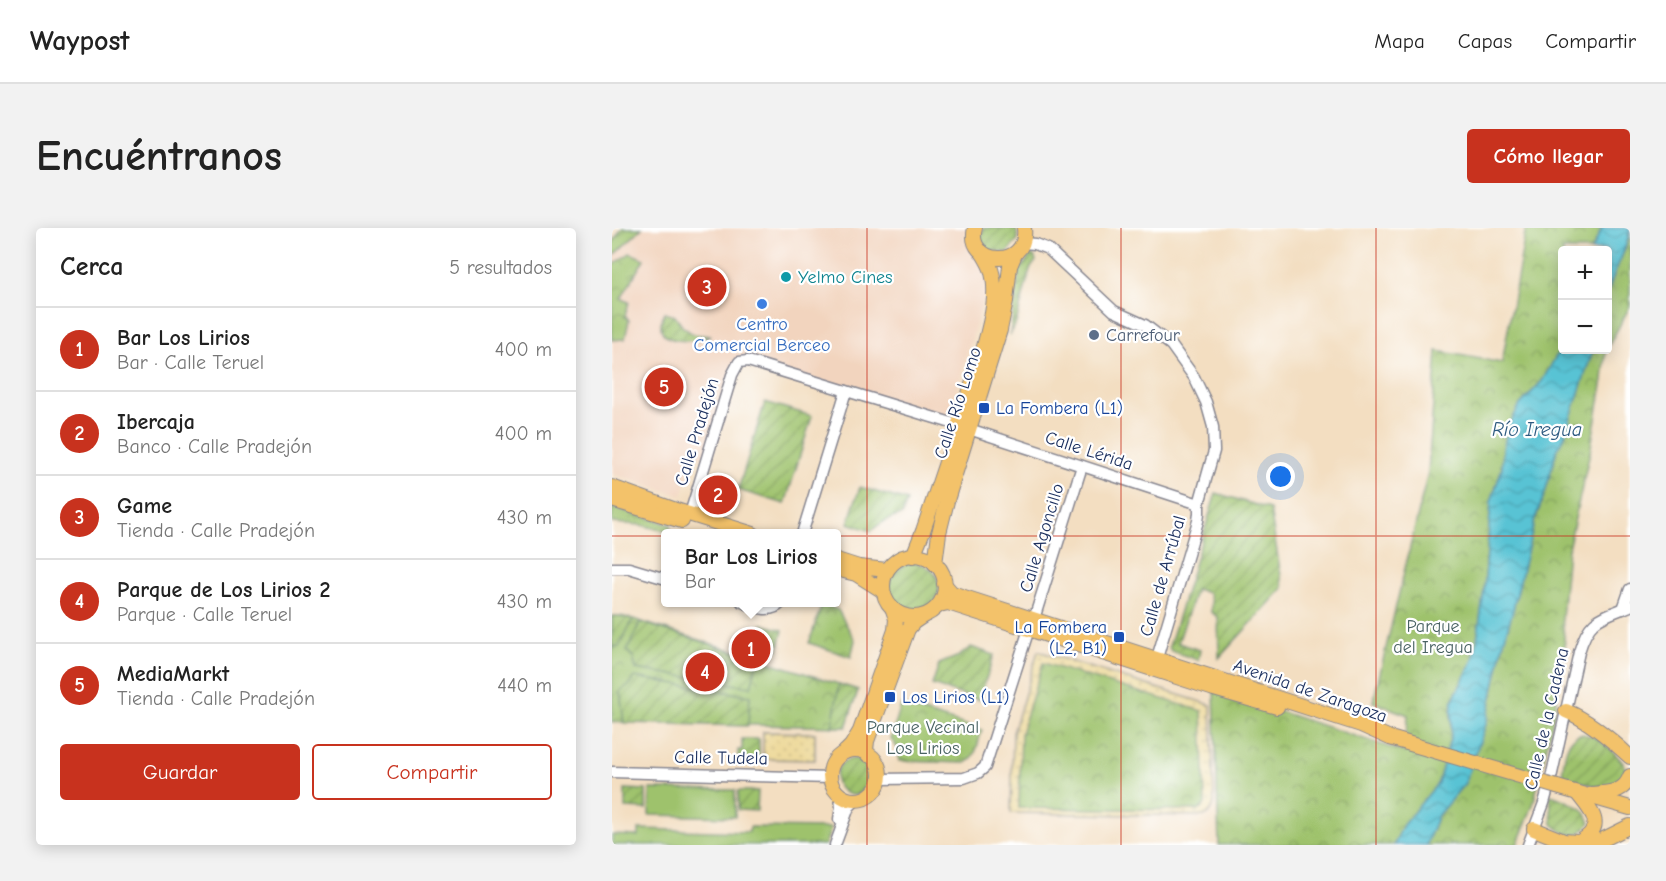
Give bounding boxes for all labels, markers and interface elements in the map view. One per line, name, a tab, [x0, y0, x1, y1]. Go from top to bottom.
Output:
text: Waypost	[30, 25, 130, 57]
text: Mapa	[1374, 29, 1425, 53]
text: Capas	[1458, 29, 1512, 53]
text: Compartir	[1545, 29, 1636, 53]
button: Cómo llegar	[1467, 129, 1630, 183]
text: Encuéntranos	[36, 132, 282, 181]
map controls	[1558, 246, 1612, 354]
button: +	[1558, 246, 1612, 300]
text: Cerca	[60, 252, 124, 282]
text: 5 resultados	[449, 256, 552, 279]
pin: 3	[688, 264, 727, 310]
place label: Yelmo Cines	[798, 267, 893, 288]
marker: Yelmo Cines	[779, 270, 793, 284]
marker: Centro Comercial Berceo	[755, 297, 769, 311]
button: −	[1558, 300, 1612, 354]
place label: Centro Comercial Berceo	[693, 314, 831, 356]
text: Bar Los Lirios	[117, 325, 250, 351]
place label: Carrefour	[1106, 325, 1181, 346]
marker: Carrefour	[1087, 328, 1101, 342]
text: 1	[76, 338, 83, 361]
text: 400 m	[495, 338, 552, 361]
street label: Calle Río Lomo	[930, 344, 986, 462]
text: Bar · Calle Teruel	[117, 351, 264, 374]
pin: 5	[644, 364, 684, 410]
street label: Calle Pradejón	[671, 376, 723, 488]
place label: La Fombera (L1)	[996, 398, 1123, 419]
marker: La Fombera (L1)	[977, 401, 991, 415]
text: Ibercaja	[117, 409, 195, 435]
water label: Río Iregua	[1492, 418, 1582, 441]
text: 2	[75, 422, 84, 445]
text: 400 m	[495, 422, 552, 445]
street label: Calle Lérida	[1042, 427, 1136, 475]
text: Banco · Calle Pradejón	[117, 435, 312, 458]
your location	[1266, 462, 1295, 491]
pin: 2	[698, 472, 738, 518]
street label: Calle Agoncillo	[1015, 481, 1069, 595]
text: Game	[117, 493, 172, 519]
text: 3	[75, 506, 84, 529]
text: 430 m	[497, 506, 552, 529]
street label: Calle de Arrúbal	[1136, 513, 1190, 639]
text: Tienda · Calle Pradejón	[117, 519, 315, 542]
popup	[661, 529, 841, 607]
text: Bar Los Lirios	[685, 544, 817, 570]
text: Bar	[685, 570, 715, 593]
text: Parque de Los Lirios 2	[117, 577, 331, 603]
text: 4	[75, 590, 84, 613]
text: 430 m	[497, 590, 552, 613]
text: Parque · Calle Teruel	[117, 603, 292, 626]
park label: Parque del Iregua	[1393, 616, 1473, 658]
place label: La Fombera (L2, B1)	[1014, 617, 1107, 659]
pin: 1	[732, 626, 770, 672]
marker: La Fombera (L2, B1)	[1112, 630, 1126, 644]
street label: Calle de la Cadena	[1520, 646, 1574, 792]
pin: 4	[686, 650, 724, 694]
street label: Avenida de Zaragoza	[1230, 655, 1390, 727]
text: MediaMarkt	[117, 661, 229, 687]
text: 5	[74, 674, 85, 697]
text: 440 m	[497, 674, 552, 697]
text: Tienda · Calle Pradejón	[117, 687, 315, 710]
place label: Los Lirios (L1)	[902, 687, 1009, 708]
marker: Los Lirios (L1)	[883, 690, 897, 704]
park label: Parque Vecinal Los Lirios	[867, 717, 979, 759]
button: Guardar	[60, 744, 300, 800]
button: Compartir	[312, 744, 552, 800]
street label: Calle Tudela	[674, 747, 768, 769]

